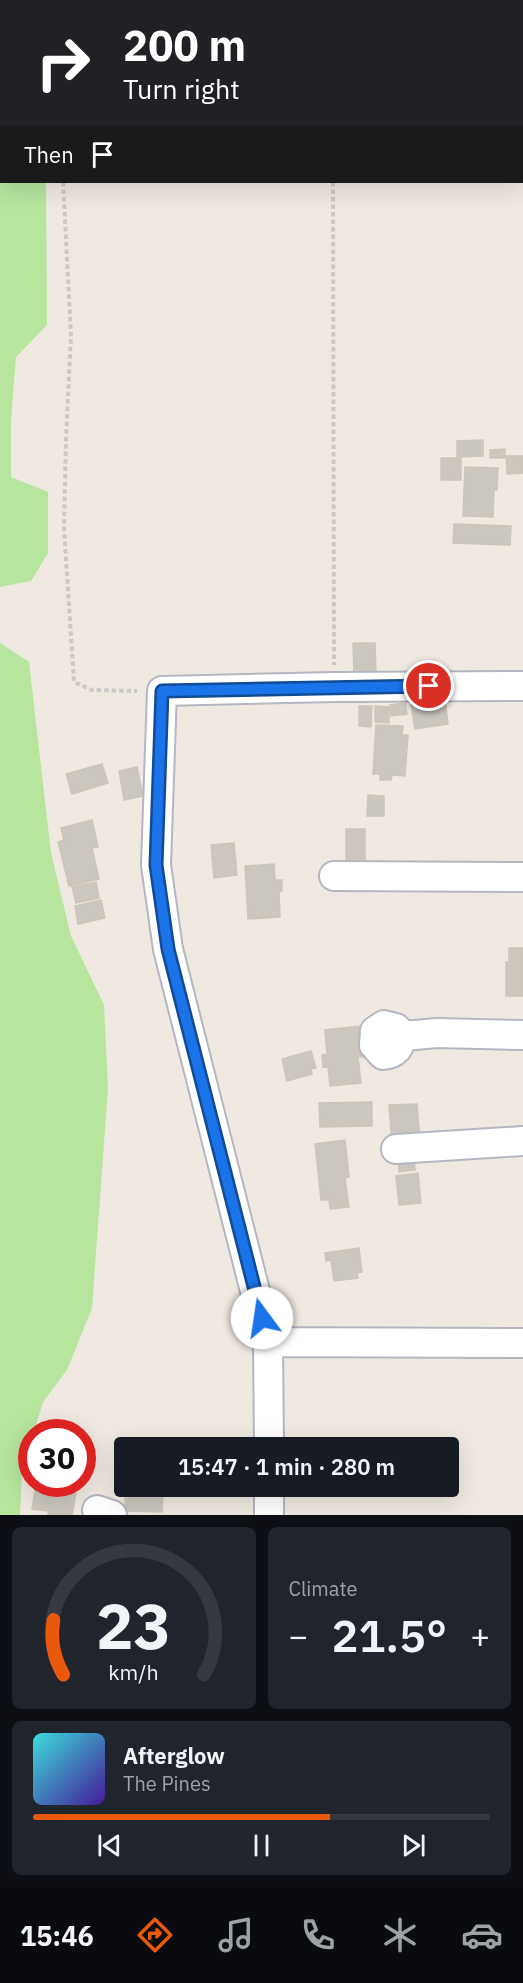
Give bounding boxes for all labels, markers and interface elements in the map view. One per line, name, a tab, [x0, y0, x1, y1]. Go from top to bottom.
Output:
text: 200 m	[123, 18, 246, 73]
icon: right	[24, 24, 102, 102]
text: Turn right	[123, 71, 240, 106]
icon: arrive	[86, 138, 119, 171]
text: Then	[24, 140, 74, 169]
pin	[403, 660, 454, 711]
icon: arrive	[412, 669, 445, 702]
position arrow	[230, 1286, 294, 1350]
speed limit sign: 30	[18, 1419, 96, 1497]
text: 15:47 · 1 min · 280 m	[178, 1452, 395, 1481]
text: Climate	[289, 1575, 357, 1602]
text: 23	[96, 1585, 171, 1666]
text: 21.5°	[331, 1606, 447, 1664]
text: −	[289, 1614, 308, 1657]
text: +	[470, 1614, 490, 1657]
text: km/h	[109, 1658, 159, 1686]
text: Afterglow	[123, 1741, 225, 1770]
text: The Pines	[123, 1770, 211, 1797]
icon: previous	[93, 1829, 126, 1862]
icon: pause	[245, 1829, 278, 1862]
icon: next	[397, 1829, 430, 1862]
icon: directions	[134, 1914, 176, 1956]
icon: music	[215, 1914, 257, 1956]
icon: phone	[297, 1914, 339, 1956]
icon: climate	[379, 1914, 421, 1956]
icon: car	[461, 1914, 503, 1956]
text: 15:46	[20, 1918, 94, 1953]

